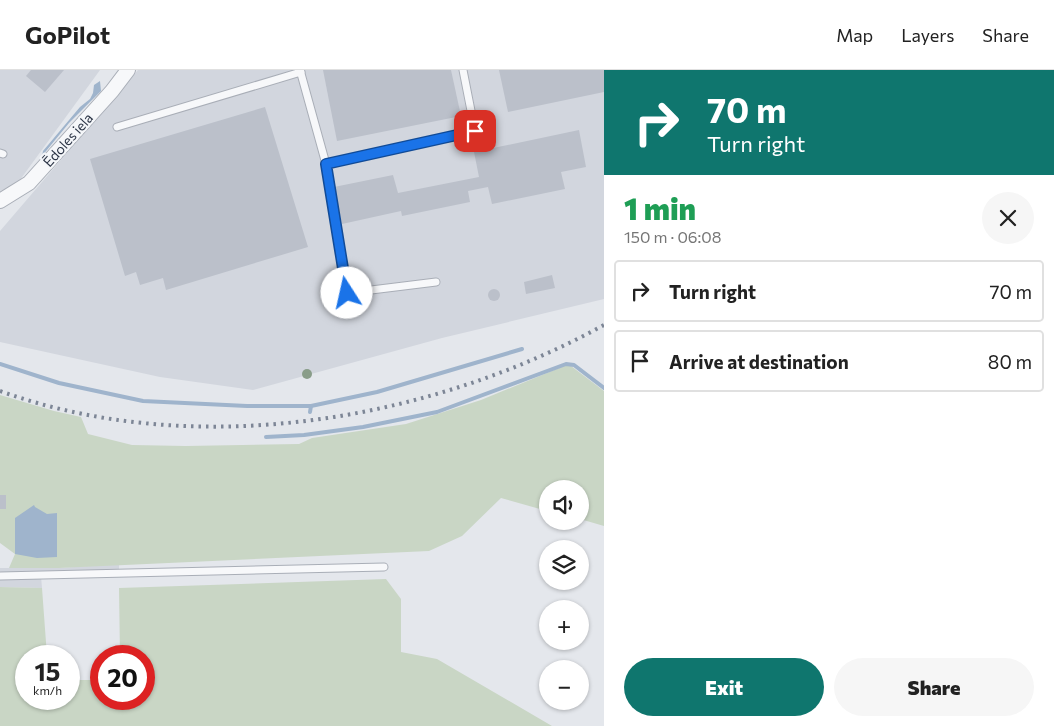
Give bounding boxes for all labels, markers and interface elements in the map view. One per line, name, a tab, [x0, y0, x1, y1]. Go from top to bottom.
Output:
text: GoPilot	[25, 20, 110, 49]
text: Map	[836, 24, 873, 46]
text: Layers	[901, 24, 954, 46]
text: Share	[982, 24, 1029, 46]
text: 70 m	[707, 87, 787, 130]
icon: right	[624, 90, 689, 155]
street label: Ēdoles iela	[39, 109, 96, 170]
pin	[454, 110, 496, 152]
icon: arrive	[461, 117, 489, 145]
text: Turn right	[707, 130, 805, 157]
text: 1 min	[624, 189, 696, 226]
button: close	[982, 192, 1034, 244]
text: 150 m · 06:08	[624, 227, 721, 246]
position arrow	[320, 266, 372, 318]
icon: right	[626, 277, 654, 305]
text: Turn right	[669, 280, 756, 303]
text: 70 m	[989, 280, 1032, 303]
icon: arrive	[626, 347, 654, 375]
text: Arrive at destination	[669, 350, 849, 373]
text: 80 m	[988, 350, 1032, 373]
map controls	[539, 480, 589, 710]
button: sound	[539, 480, 589, 530]
button: layers	[539, 540, 589, 590]
button: +	[539, 600, 589, 650]
speed limit sign: 20	[90, 645, 155, 710]
text: 15	[35, 656, 60, 686]
button: Exit	[624, 658, 824, 716]
button: Share	[834, 658, 1034, 716]
button: −	[539, 660, 589, 710]
text: km/h	[33, 683, 62, 697]

